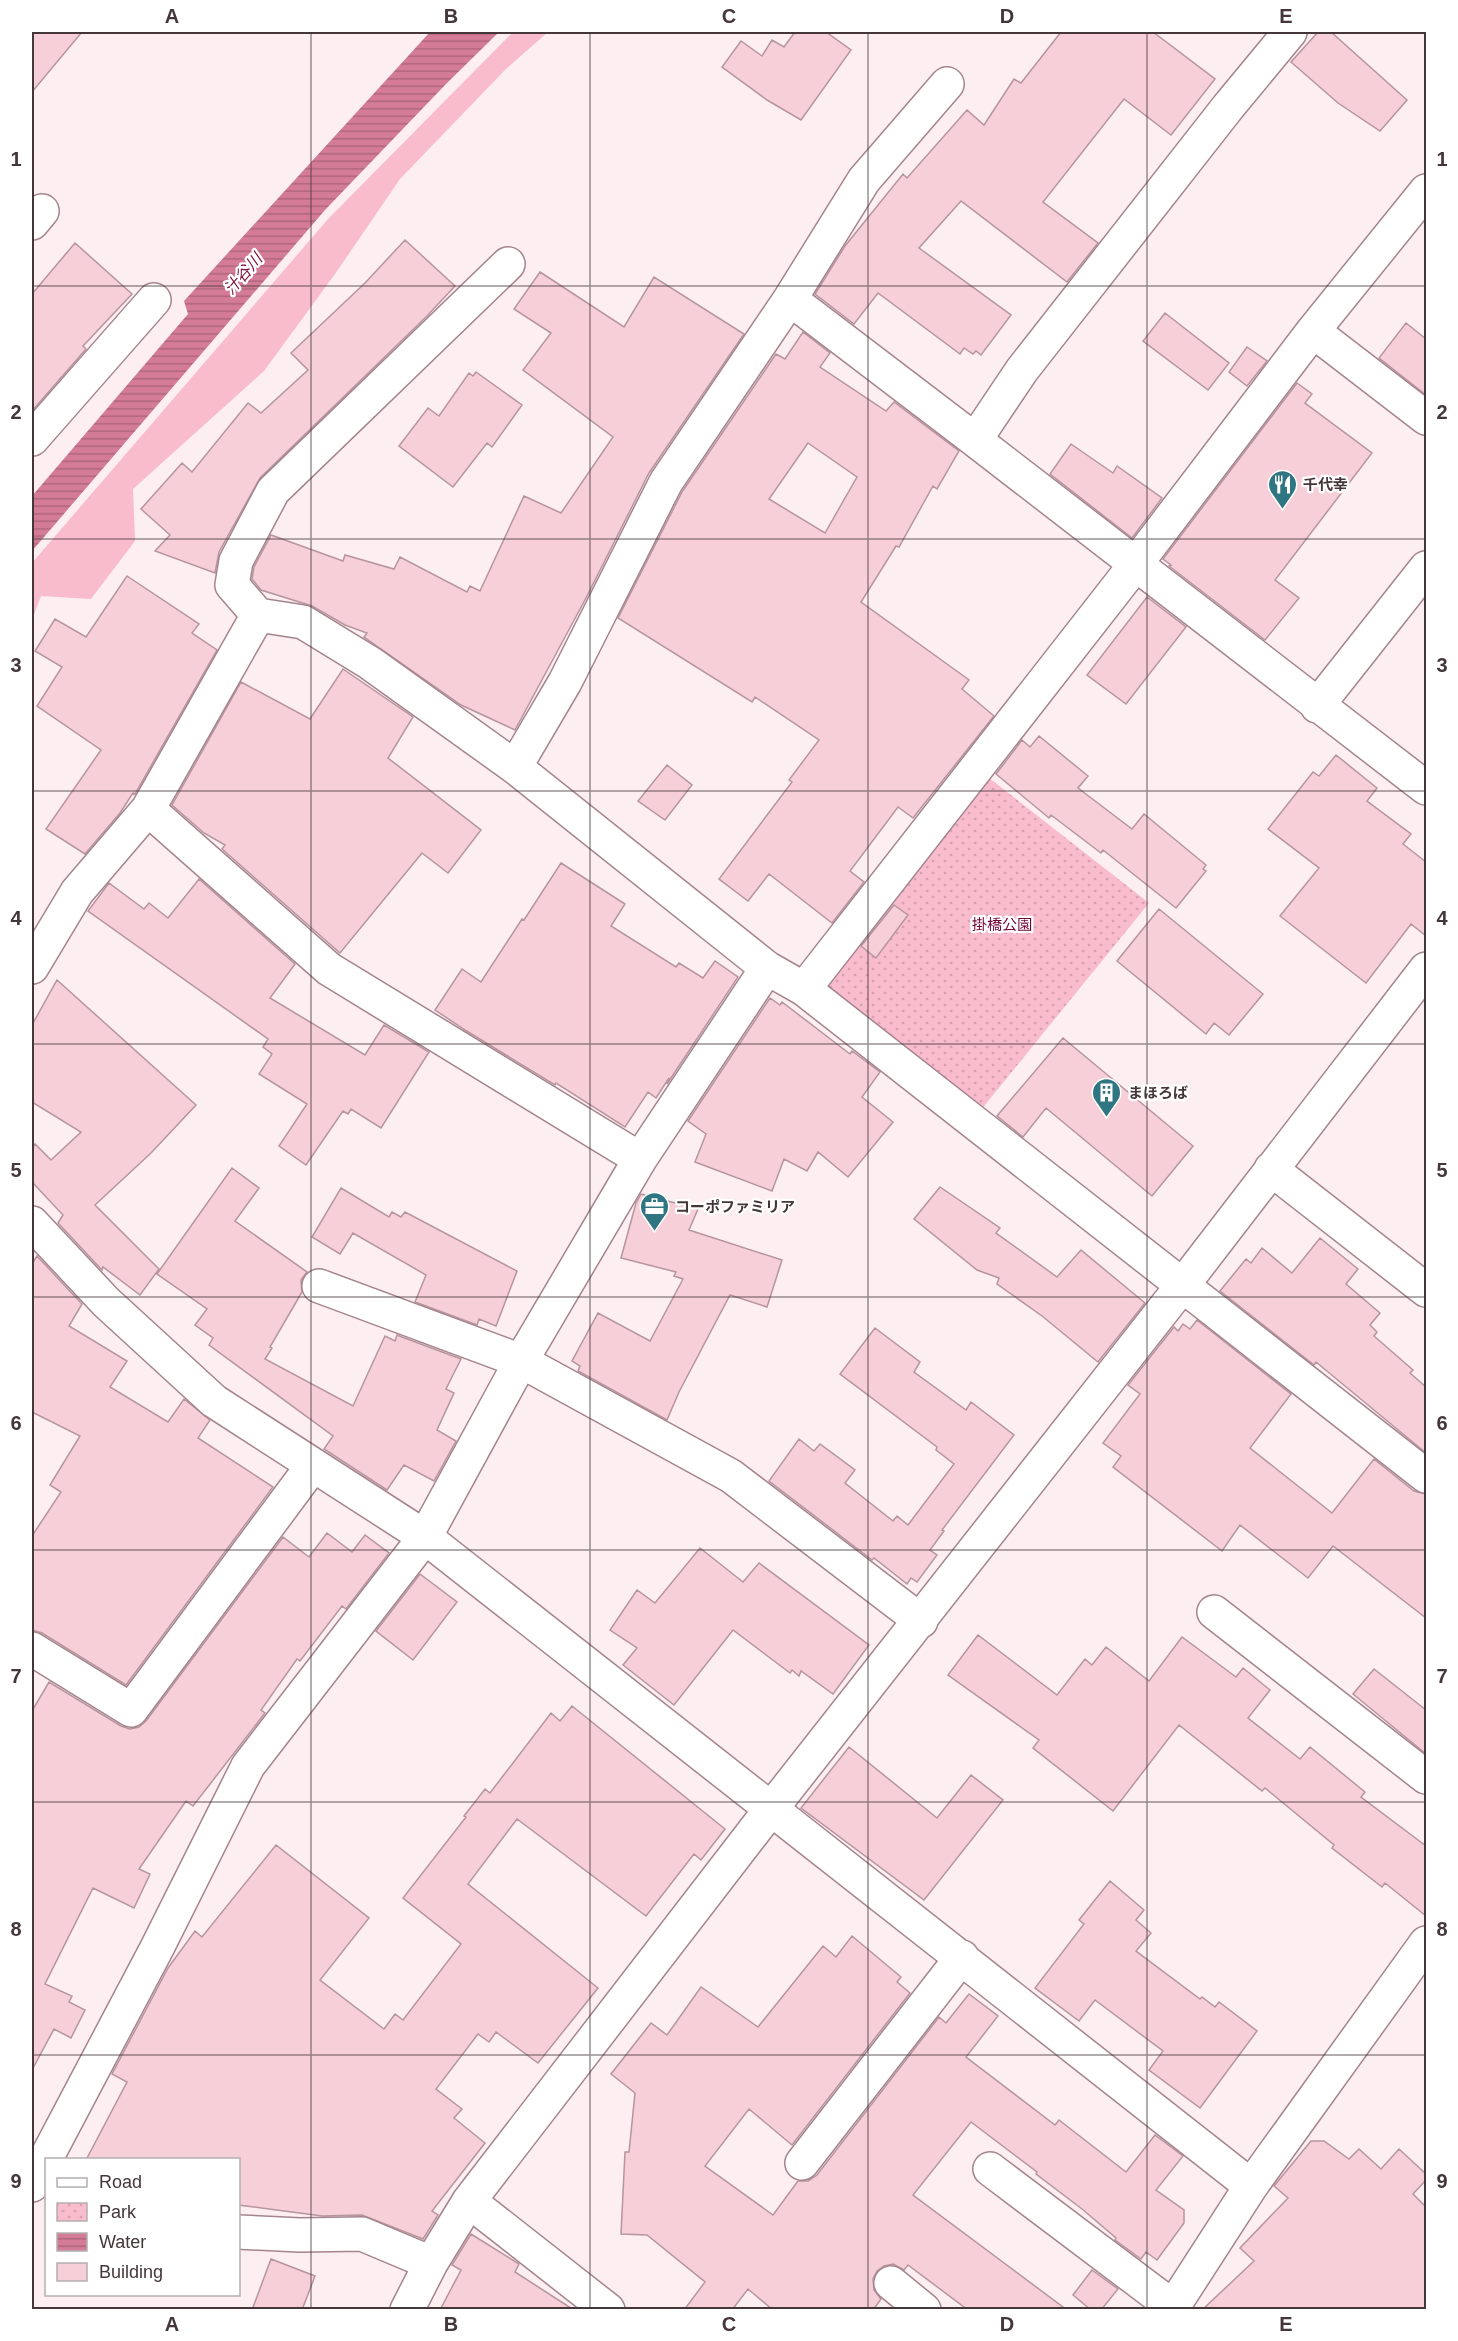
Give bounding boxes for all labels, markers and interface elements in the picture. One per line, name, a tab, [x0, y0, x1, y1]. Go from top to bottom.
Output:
text: A	[165, 5, 179, 27]
text: B	[444, 5, 458, 27]
text: C	[722, 5, 736, 27]
text: D	[1000, 5, 1014, 27]
text: E	[1279, 5, 1293, 27]
text: 1	[10, 148, 22, 170]
text: 1	[1436, 148, 1448, 170]
water label: 汁谷川	[221, 249, 266, 298]
text: 2	[10, 401, 22, 423]
text: 2	[1436, 401, 1448, 423]
restaurant icon: 千代幸	[1266, 468, 1298, 510]
place label: 千代幸	[1303, 476, 1348, 493]
text: 3	[10, 654, 22, 676]
text: 3	[1436, 654, 1448, 676]
text: 4	[10, 907, 22, 929]
text: 4	[1436, 907, 1448, 929]
park label: 掛橋公園	[972, 916, 1032, 933]
building icon: まほろば	[1091, 1076, 1123, 1118]
place label: まほろば	[1128, 1084, 1188, 1101]
text: 5	[10, 1159, 22, 1181]
text: 5	[1436, 1159, 1448, 1181]
office icon: コーポファミリア	[638, 1190, 670, 1232]
place label: コーポファミリア	[675, 1198, 795, 1215]
text: 6	[10, 1412, 22, 1434]
text: 6	[1436, 1412, 1448, 1434]
text: 7	[10, 1665, 22, 1687]
text: 7	[1436, 1665, 1448, 1687]
text: 8	[10, 1918, 22, 1940]
text: 8	[1436, 1918, 1448, 1940]
legend	[45, 2158, 240, 2296]
text: 9	[10, 2170, 22, 2192]
text: 9	[1436, 2170, 1448, 2192]
text: Road	[99, 2172, 142, 2192]
text: Park	[99, 2202, 137, 2222]
text: Water	[99, 2232, 146, 2252]
text: Building	[99, 2262, 163, 2282]
text: A	[165, 2313, 179, 2335]
text: B	[444, 2313, 458, 2335]
text: C	[722, 2313, 736, 2335]
text: D	[1000, 2313, 1014, 2335]
text: E	[1279, 2313, 1293, 2335]

